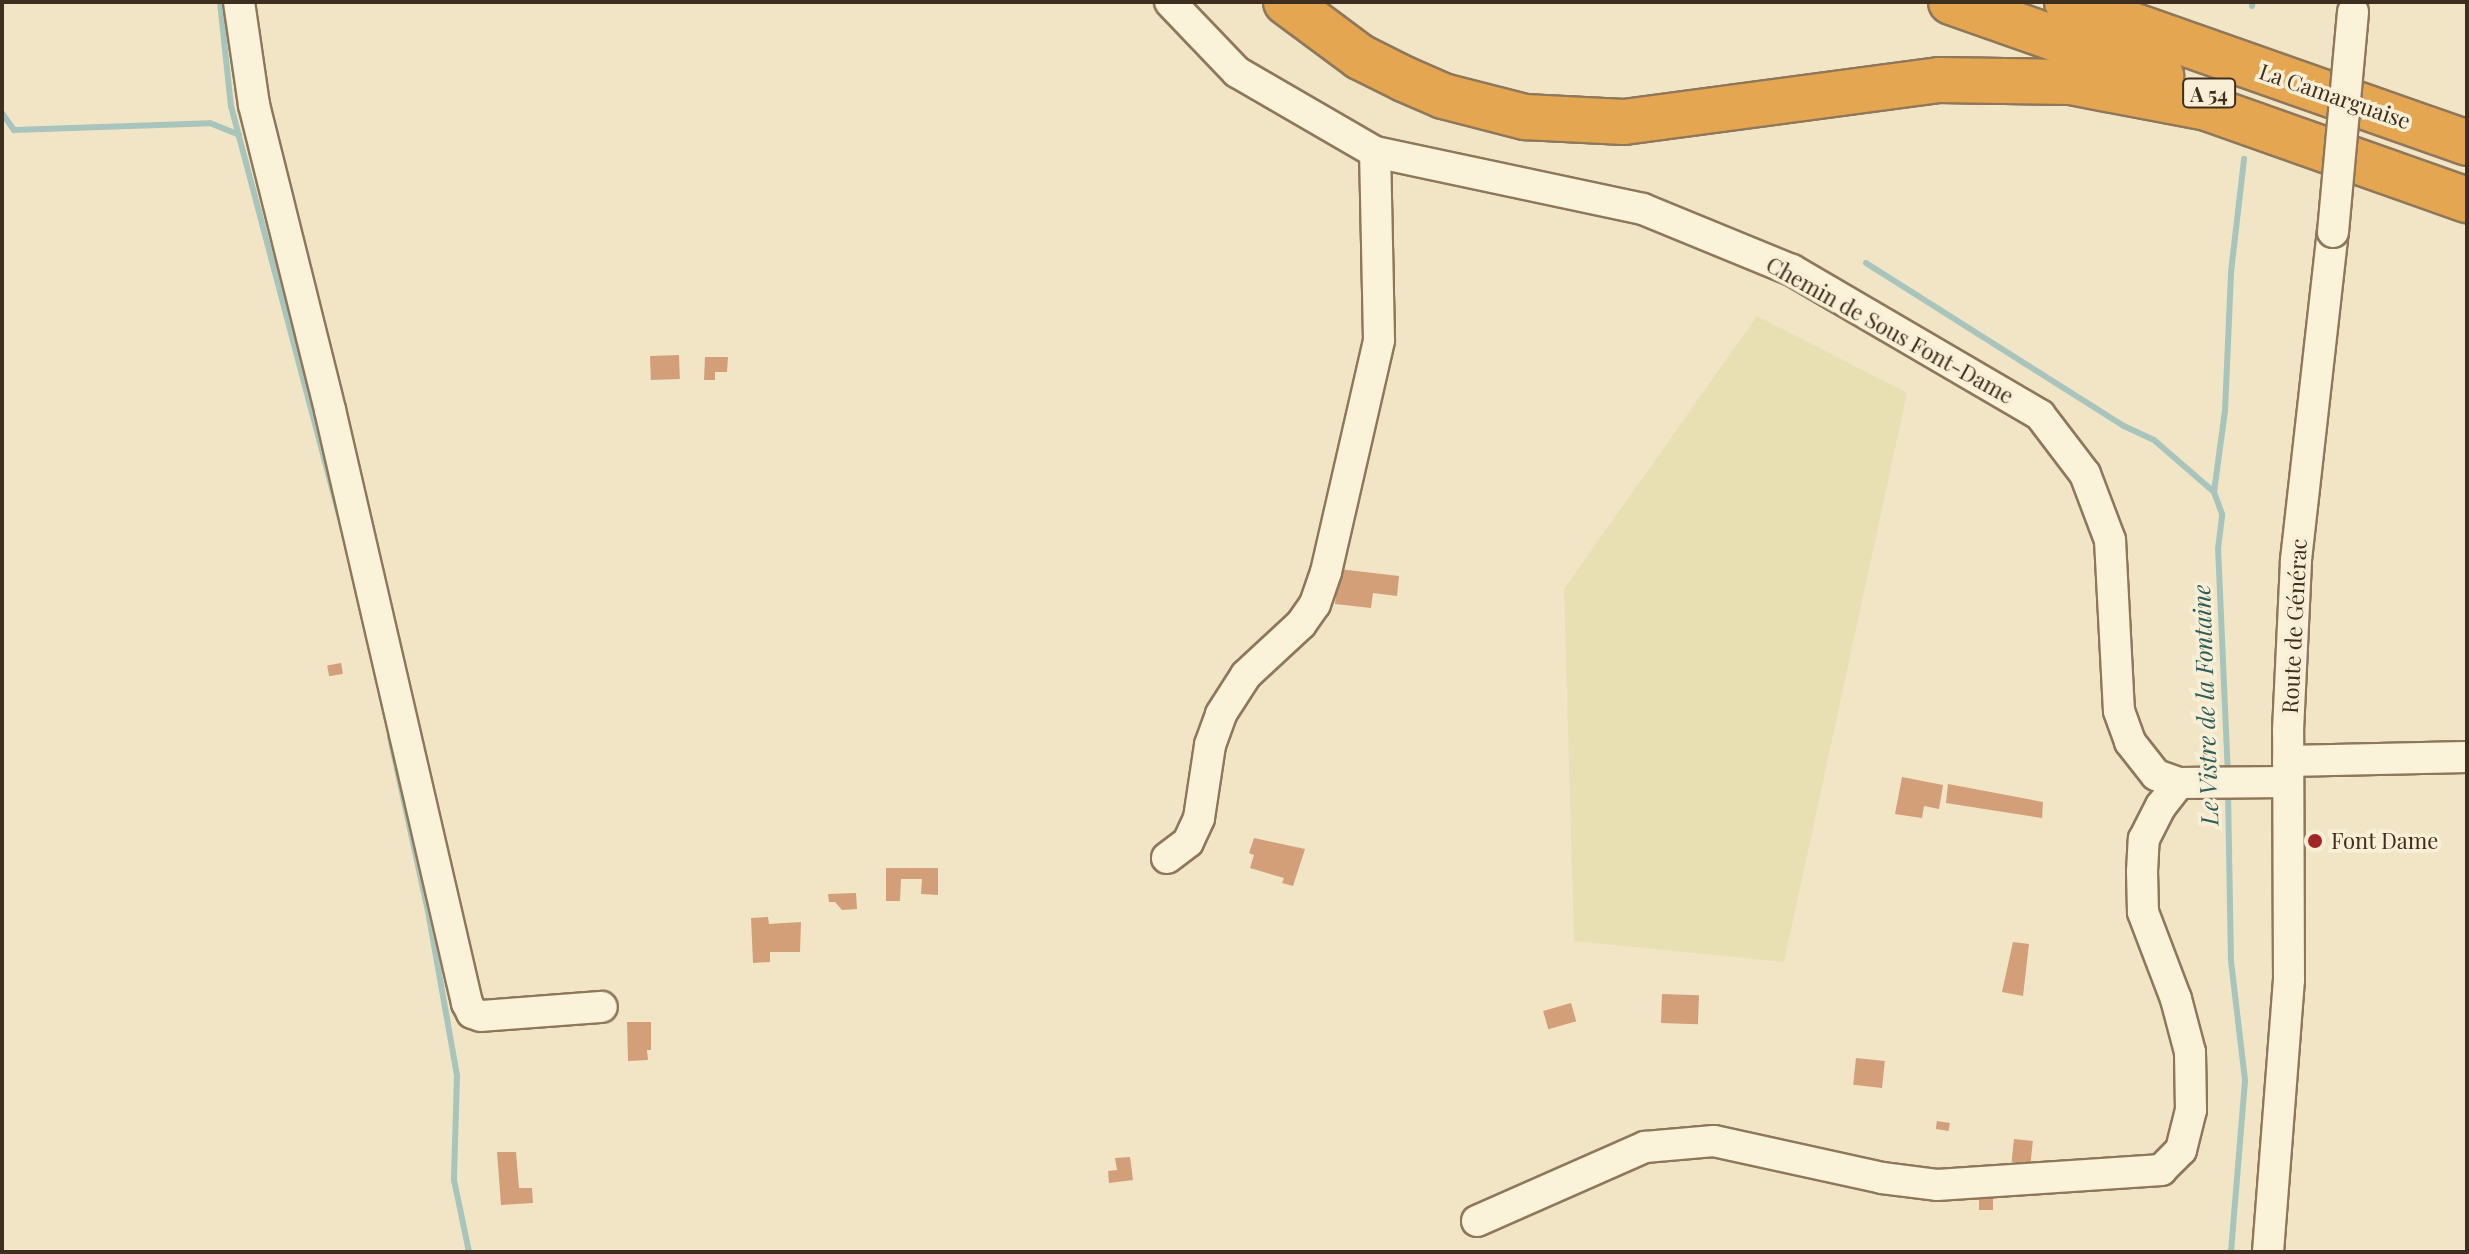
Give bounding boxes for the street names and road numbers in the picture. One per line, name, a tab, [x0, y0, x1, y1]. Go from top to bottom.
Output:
street label: La Camarguaise	[2256, 58, 2414, 134]
road number: A 54	[2181, 77, 2237, 109]
street label: Chemin de Sous Font-Dame	[1762, 251, 2018, 409]
street label: Route de Générac	[2276, 538, 2312, 714]

